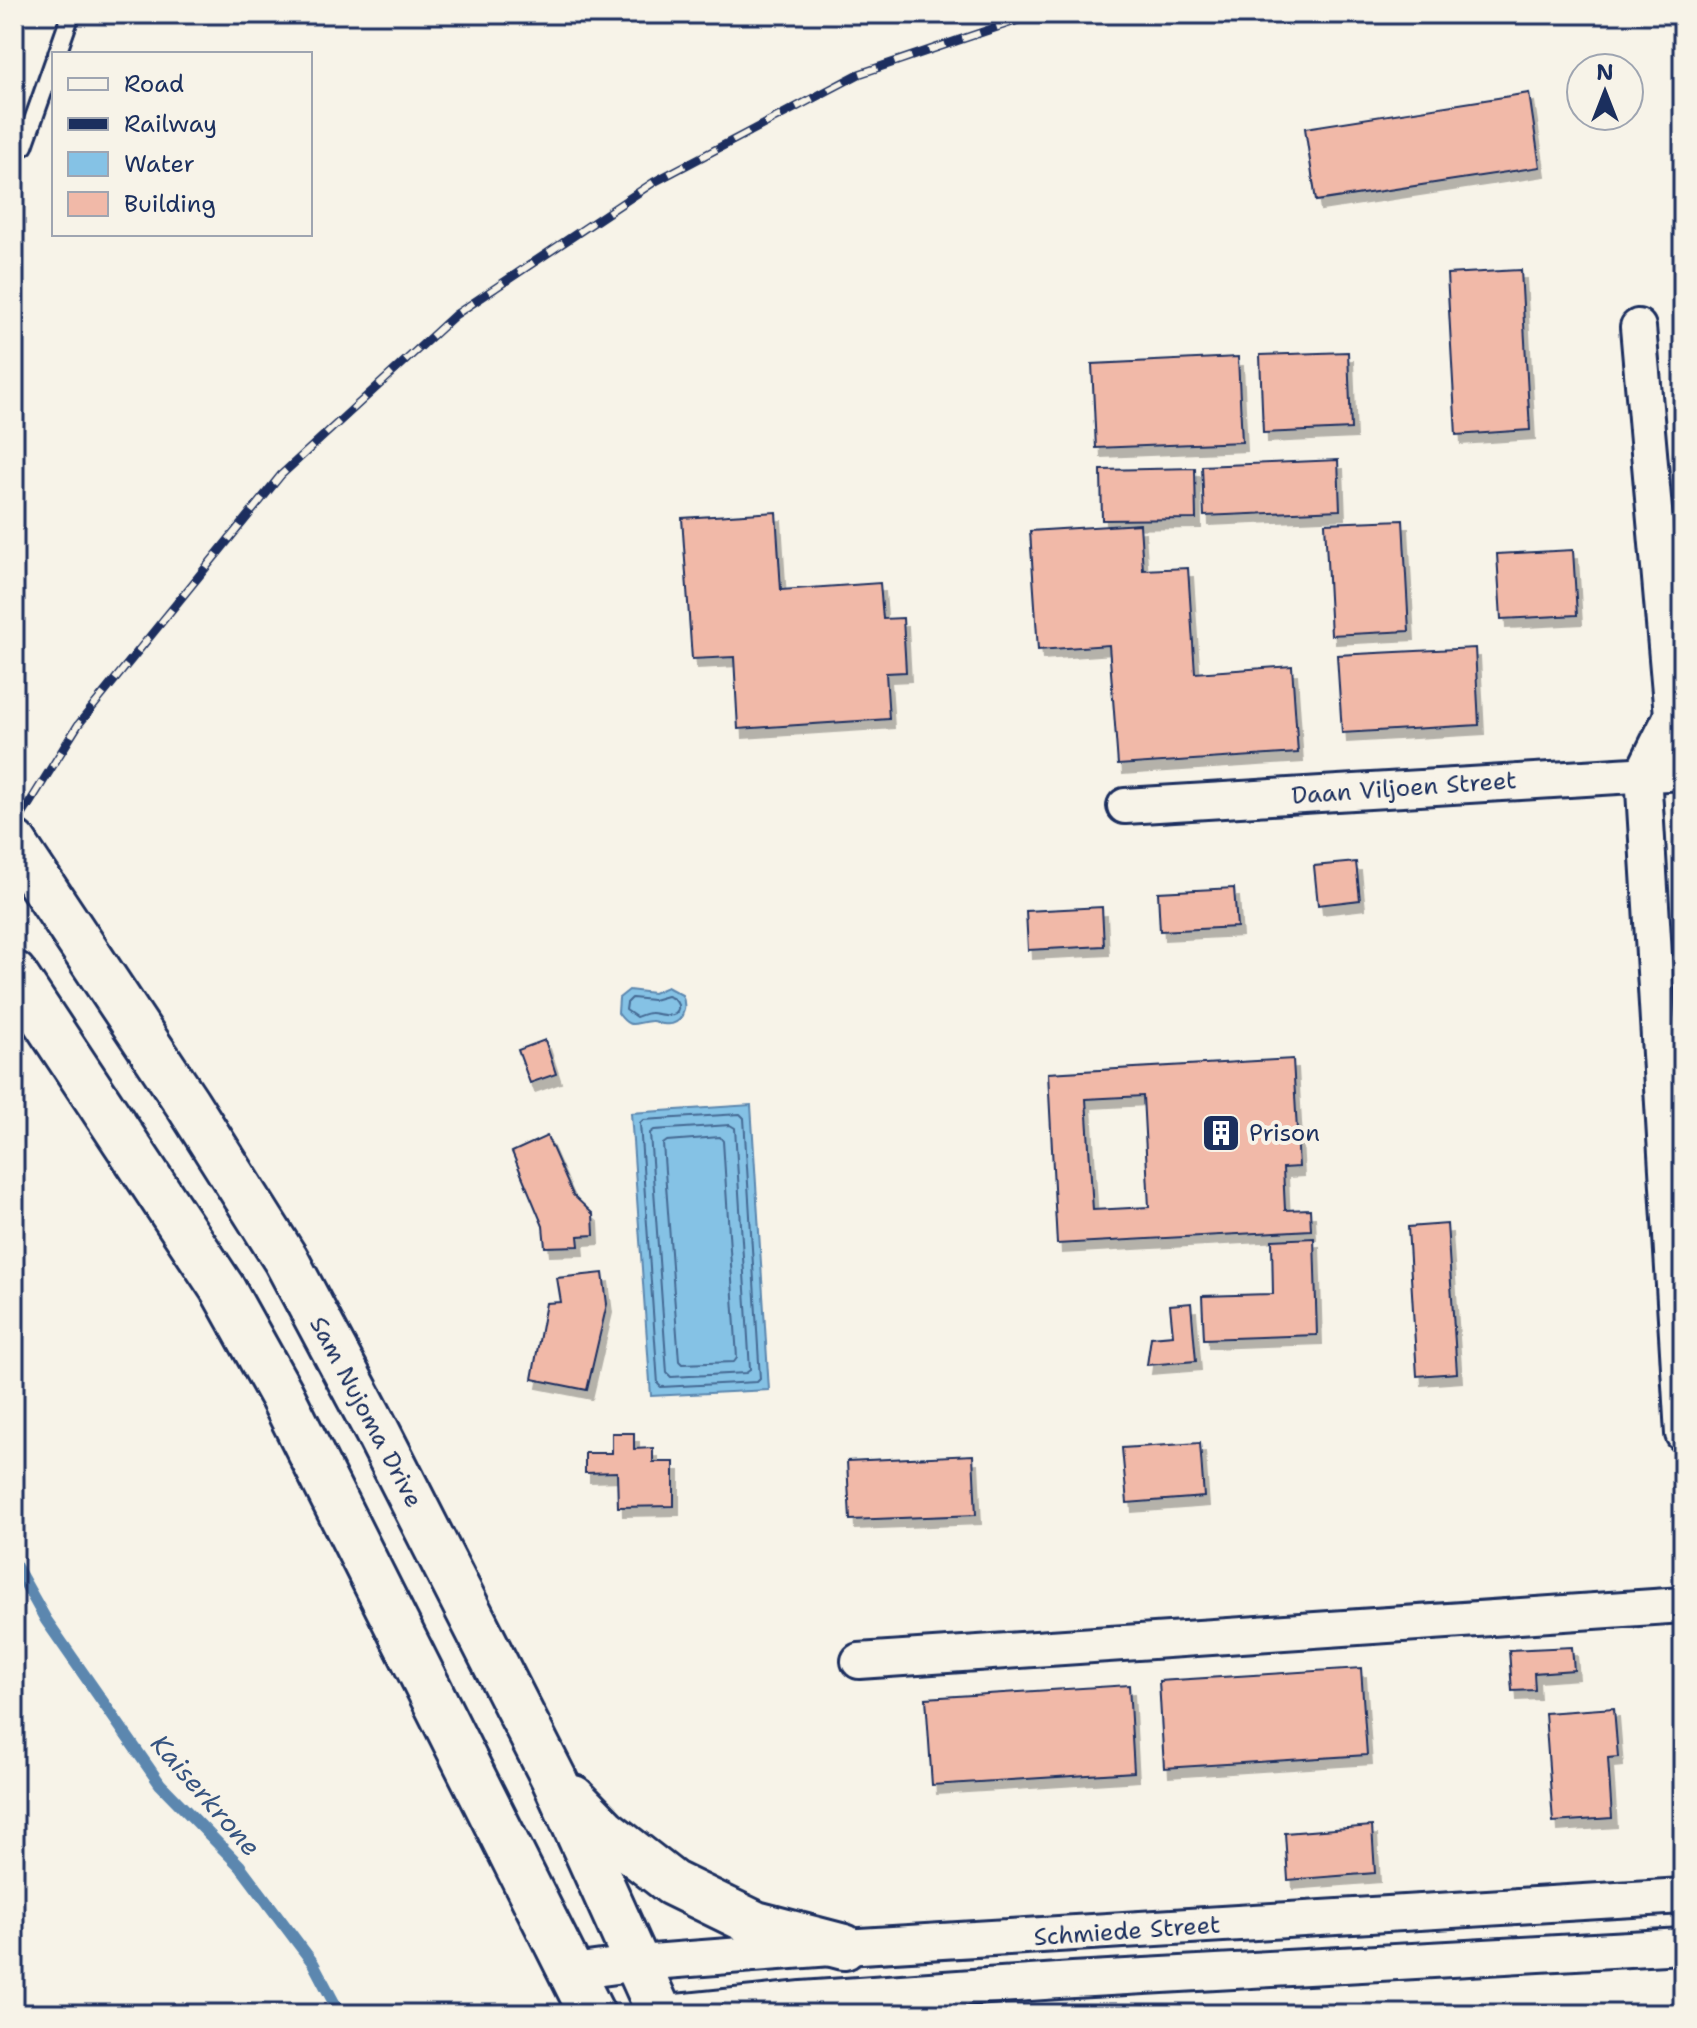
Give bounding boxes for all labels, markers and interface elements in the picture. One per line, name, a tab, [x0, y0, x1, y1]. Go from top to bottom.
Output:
legend	[52, 52, 312, 236]
north arrow	[1565, 52, 1645, 132]
text: N	[1596, 58, 1614, 87]
text: Road	[124, 68, 184, 100]
text: Railway	[124, 108, 217, 140]
text: Water	[124, 148, 195, 180]
text: Building	[124, 188, 216, 220]
street label: Daan Viljoen Street	[1290, 764, 1518, 812]
building icon: Prison	[1200, 1112, 1242, 1154]
place label: Prison	[1249, 1117, 1320, 1149]
street label: Sam Nujoma Drive	[302, 1311, 430, 1513]
water label: Kaiserkrone	[143, 1727, 269, 1863]
street label: Schmiede Street	[1033, 1909, 1221, 1953]

